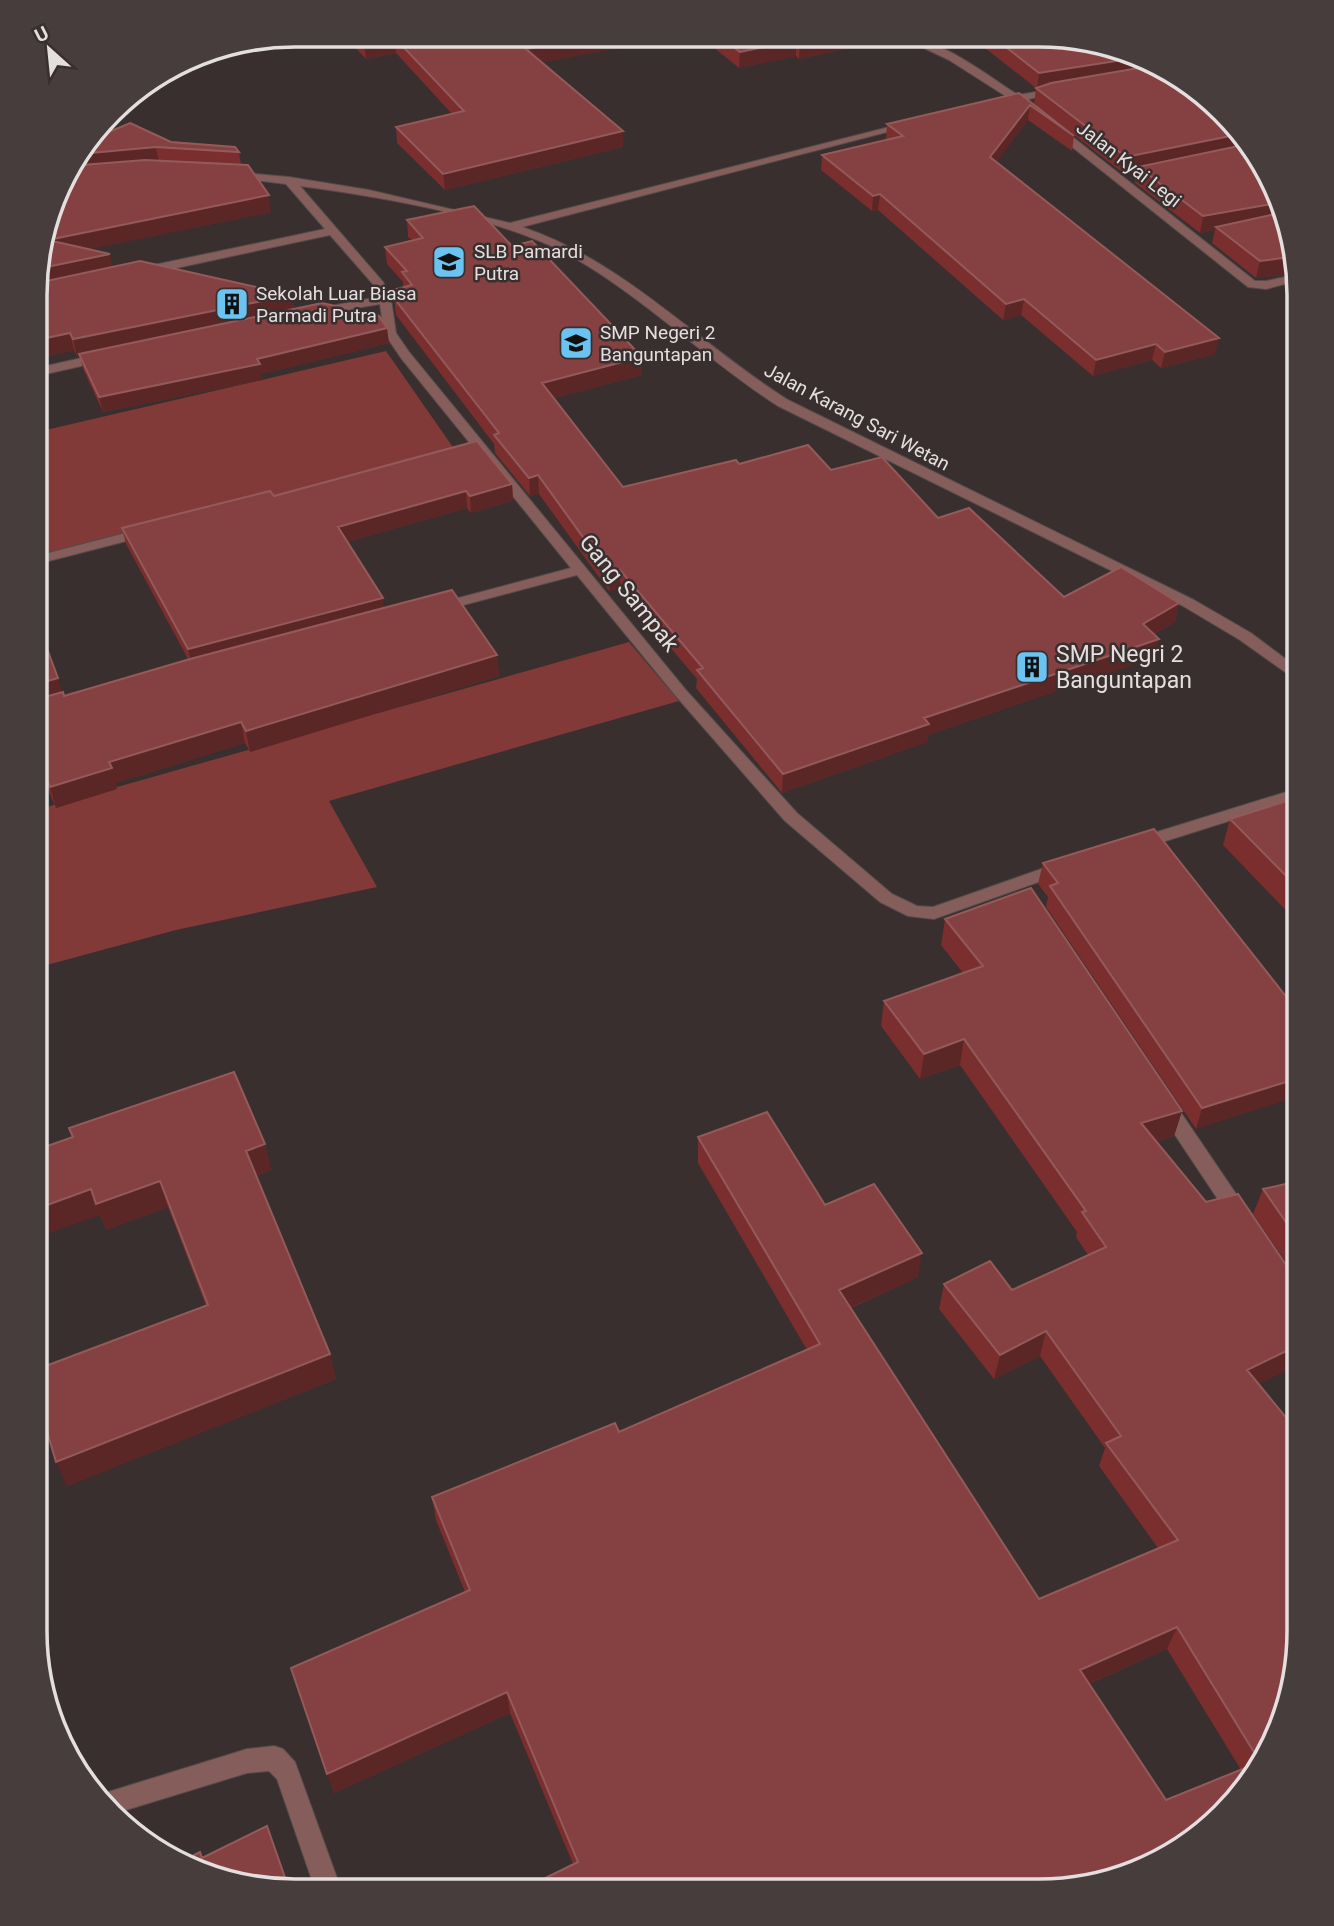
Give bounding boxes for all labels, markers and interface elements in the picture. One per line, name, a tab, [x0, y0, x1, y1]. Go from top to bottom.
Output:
north arrow	[14, 14, 84, 84]
text: U	[31, 21, 52, 47]
street label: Jalan Kyai Legi	[1072, 116, 1186, 212]
place label: SLB Pamardi Putra	[474, 240, 583, 285]
school or university icon: SLB Pamardi Putra	[430, 243, 468, 281]
place label: Sekolah Luar Biasa Parmadi Putra	[256, 282, 417, 327]
building icon: Sekolah Luar Biasa Parmadi Putra	[213, 285, 251, 323]
place label: SMP Negeri 2 Banguntapan	[600, 321, 715, 366]
school or university icon: SMP Negeri 2 Banguntapan	[557, 324, 595, 362]
street label: Jalan Karang Sari Wetan	[760, 358, 954, 476]
street label: Gang Sampak	[574, 529, 685, 657]
place label: SMP Negri 2 Banguntapan	[1056, 641, 1192, 694]
building icon: SMP Negri 2 Banguntapan	[1013, 648, 1051, 686]

